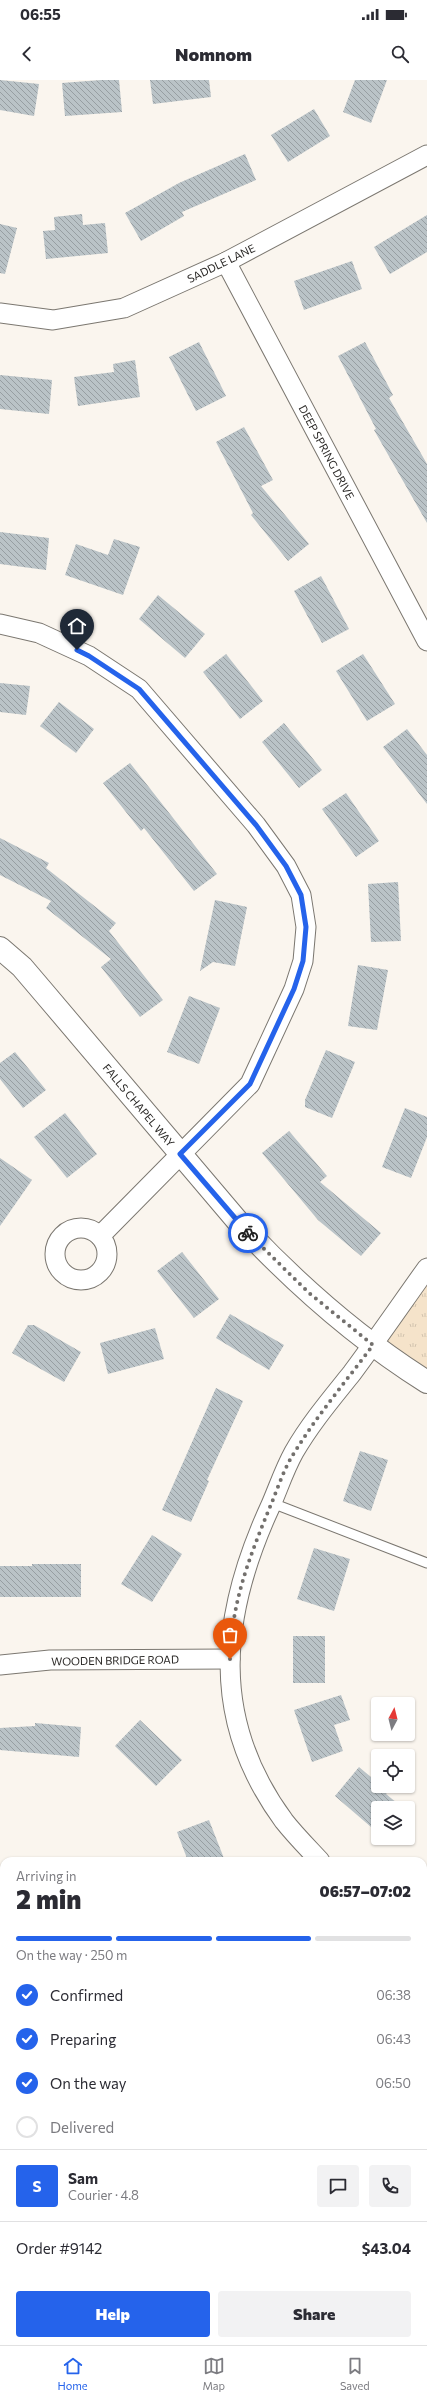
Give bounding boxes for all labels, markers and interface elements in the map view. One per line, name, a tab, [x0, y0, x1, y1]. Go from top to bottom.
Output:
text: 06:55	[20, 5, 61, 23]
icon: back	[16, 43, 38, 65]
text: Nomnom	[175, 43, 252, 65]
icon: search	[389, 43, 411, 65]
street label: SADDLE LANE	[185, 241, 257, 285]
street label: DEEP SPRING DRIVE	[297, 403, 357, 501]
pin	[60, 609, 94, 650]
icon: home	[66, 615, 88, 637]
street label: FALLS CHAPEL WAY	[101, 1061, 177, 1149]
courier	[228, 1213, 268, 1253]
icon: bike	[237, 1222, 259, 1244]
pin	[213, 1618, 247, 1659]
icon: bag	[219, 1624, 241, 1646]
street label: WOODEN BRIDGE ROAD	[51, 1652, 179, 1668]
north arrow	[371, 1697, 415, 1741]
map controls	[371, 1697, 415, 1845]
button: locate	[371, 1749, 415, 1793]
button: layers	[371, 1801, 415, 1845]
text: Arriving in	[16, 1868, 76, 1884]
text: 06:57–07:02	[320, 1882, 411, 1900]
text: 2 min	[16, 1883, 81, 1914]
text: On the way · 250 m	[16, 1947, 127, 1963]
icon: check	[16, 1984, 38, 2006]
text: Confirmed	[50, 1986, 123, 2004]
text: 06:38	[376, 1987, 411, 2003]
icon: check	[16, 2028, 38, 2050]
text: Preparing	[50, 2030, 116, 2048]
text: 06:43	[376, 2031, 411, 2047]
icon: check	[16, 2072, 38, 2094]
text: On the way	[50, 2074, 127, 2092]
text: 06:50	[376, 2075, 411, 2091]
text: Delivered	[50, 2118, 114, 2136]
button: chat	[317, 2165, 359, 2207]
button: phone	[369, 2165, 411, 2207]
text: Sam	[68, 2169, 98, 2187]
text: S	[32, 2177, 42, 2195]
text: Courier · 4.8	[68, 2187, 139, 2203]
text: Order #9142	[16, 2239, 102, 2257]
text: $43.04	[362, 2239, 411, 2257]
button: Help	[16, 2291, 210, 2337]
button: Share	[218, 2291, 411, 2337]
tab: Home	[57, 2355, 88, 2392]
tab: Map	[202, 2355, 225, 2392]
tab: Saved	[340, 2355, 370, 2392]

